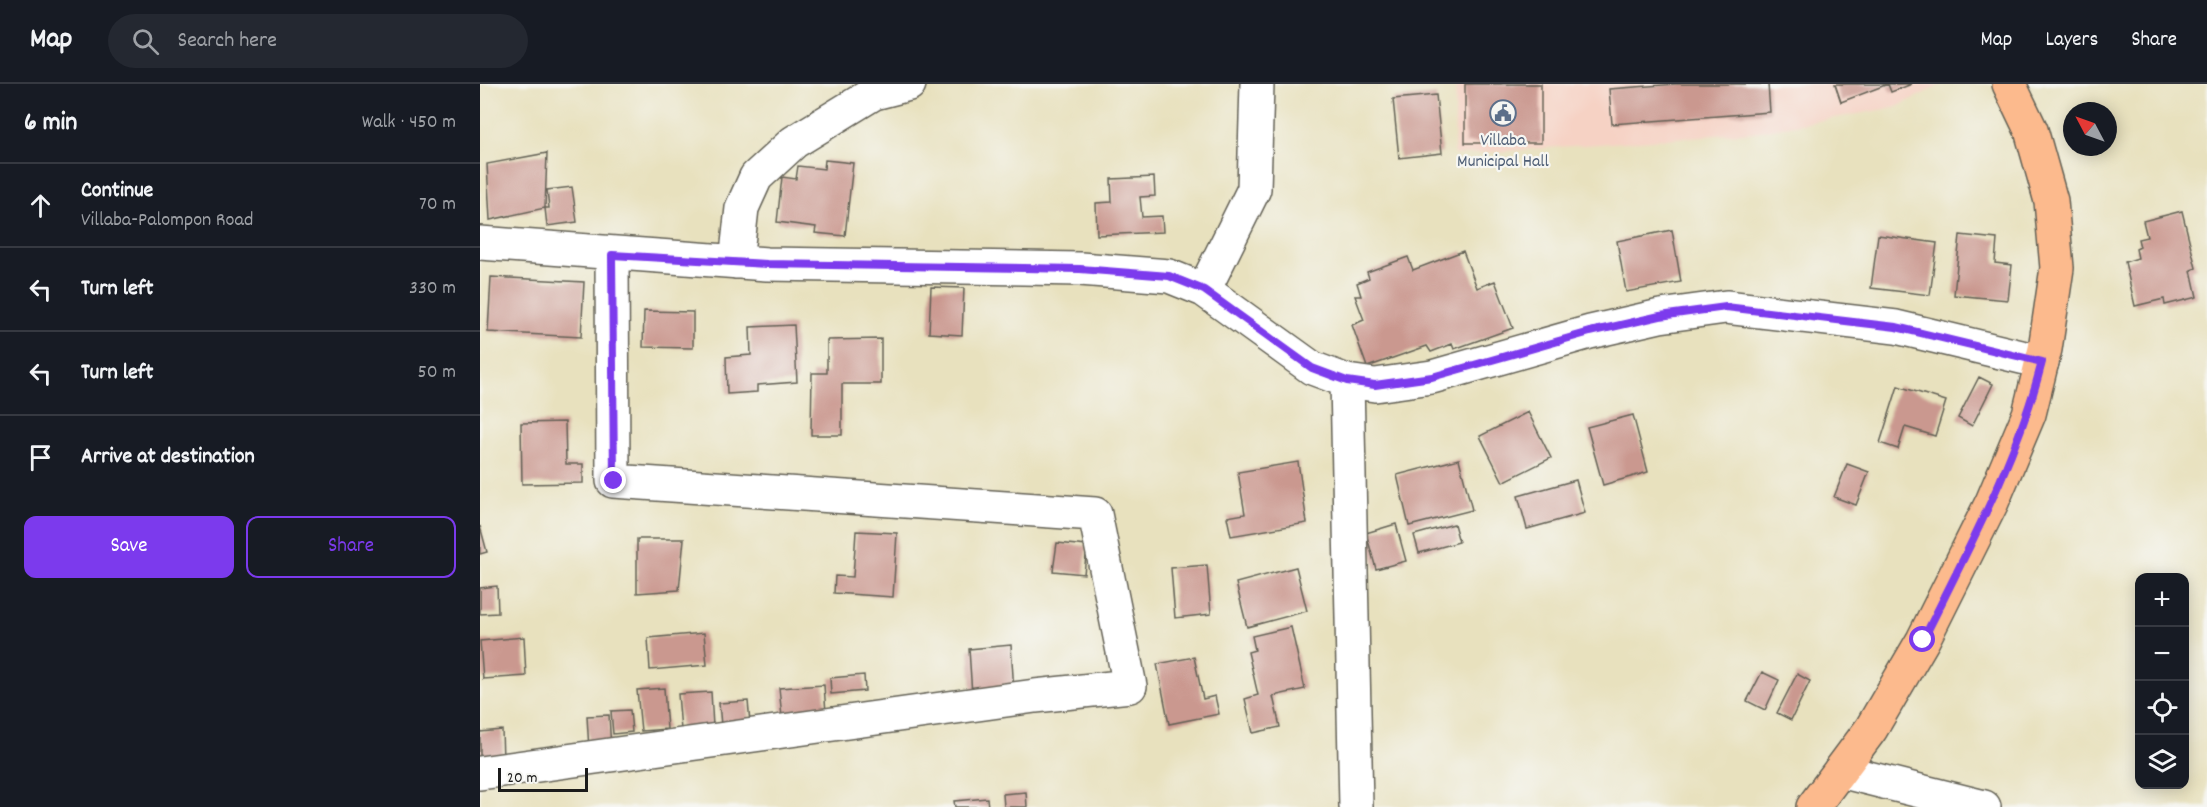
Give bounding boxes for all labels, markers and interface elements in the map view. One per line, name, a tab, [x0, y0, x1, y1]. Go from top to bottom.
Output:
search box	[108, 14, 528, 68]
text: Map	[30, 21, 72, 61]
icon: search	[129, 25, 162, 58]
text: Search here	[177, 26, 277, 57]
text: Map	[1981, 26, 2012, 56]
text: Layers	[2045, 26, 2098, 56]
text: Share	[2131, 26, 2177, 56]
public building icon: Villaba Municipal Hall	[1488, 98, 1518, 128]
north arrow	[2063, 102, 2117, 156]
text: 6 min	[24, 105, 77, 142]
text: Walk · 450 m	[362, 109, 456, 137]
place label: Villaba Municipal Hall	[1457, 129, 1550, 175]
text: Continue	[81, 176, 153, 207]
icon: ahead	[24, 189, 57, 222]
text: 70 m	[419, 191, 456, 219]
text: Villaba-Palompon Road	[81, 207, 253, 235]
icon: left	[24, 273, 57, 306]
text: Turn left	[81, 274, 153, 305]
text: 330 m	[409, 275, 456, 303]
icon: left	[24, 357, 57, 390]
text: Turn left	[81, 358, 153, 389]
text: 50 m	[418, 359, 456, 387]
icon: arrive	[24, 441, 57, 474]
text: Arrive at destination	[81, 442, 255, 473]
route end	[600, 467, 626, 493]
button: Save	[24, 516, 234, 578]
button: Share	[246, 516, 456, 578]
map controls	[2135, 573, 2189, 789]
button: +	[2135, 573, 2189, 627]
route start	[1909, 626, 1935, 652]
button: −	[2135, 627, 2189, 681]
button: locate	[2135, 681, 2189, 735]
button: layers	[2135, 735, 2189, 789]
scale bar	[498, 765, 588, 792]
text: 20 m	[507, 767, 537, 790]

